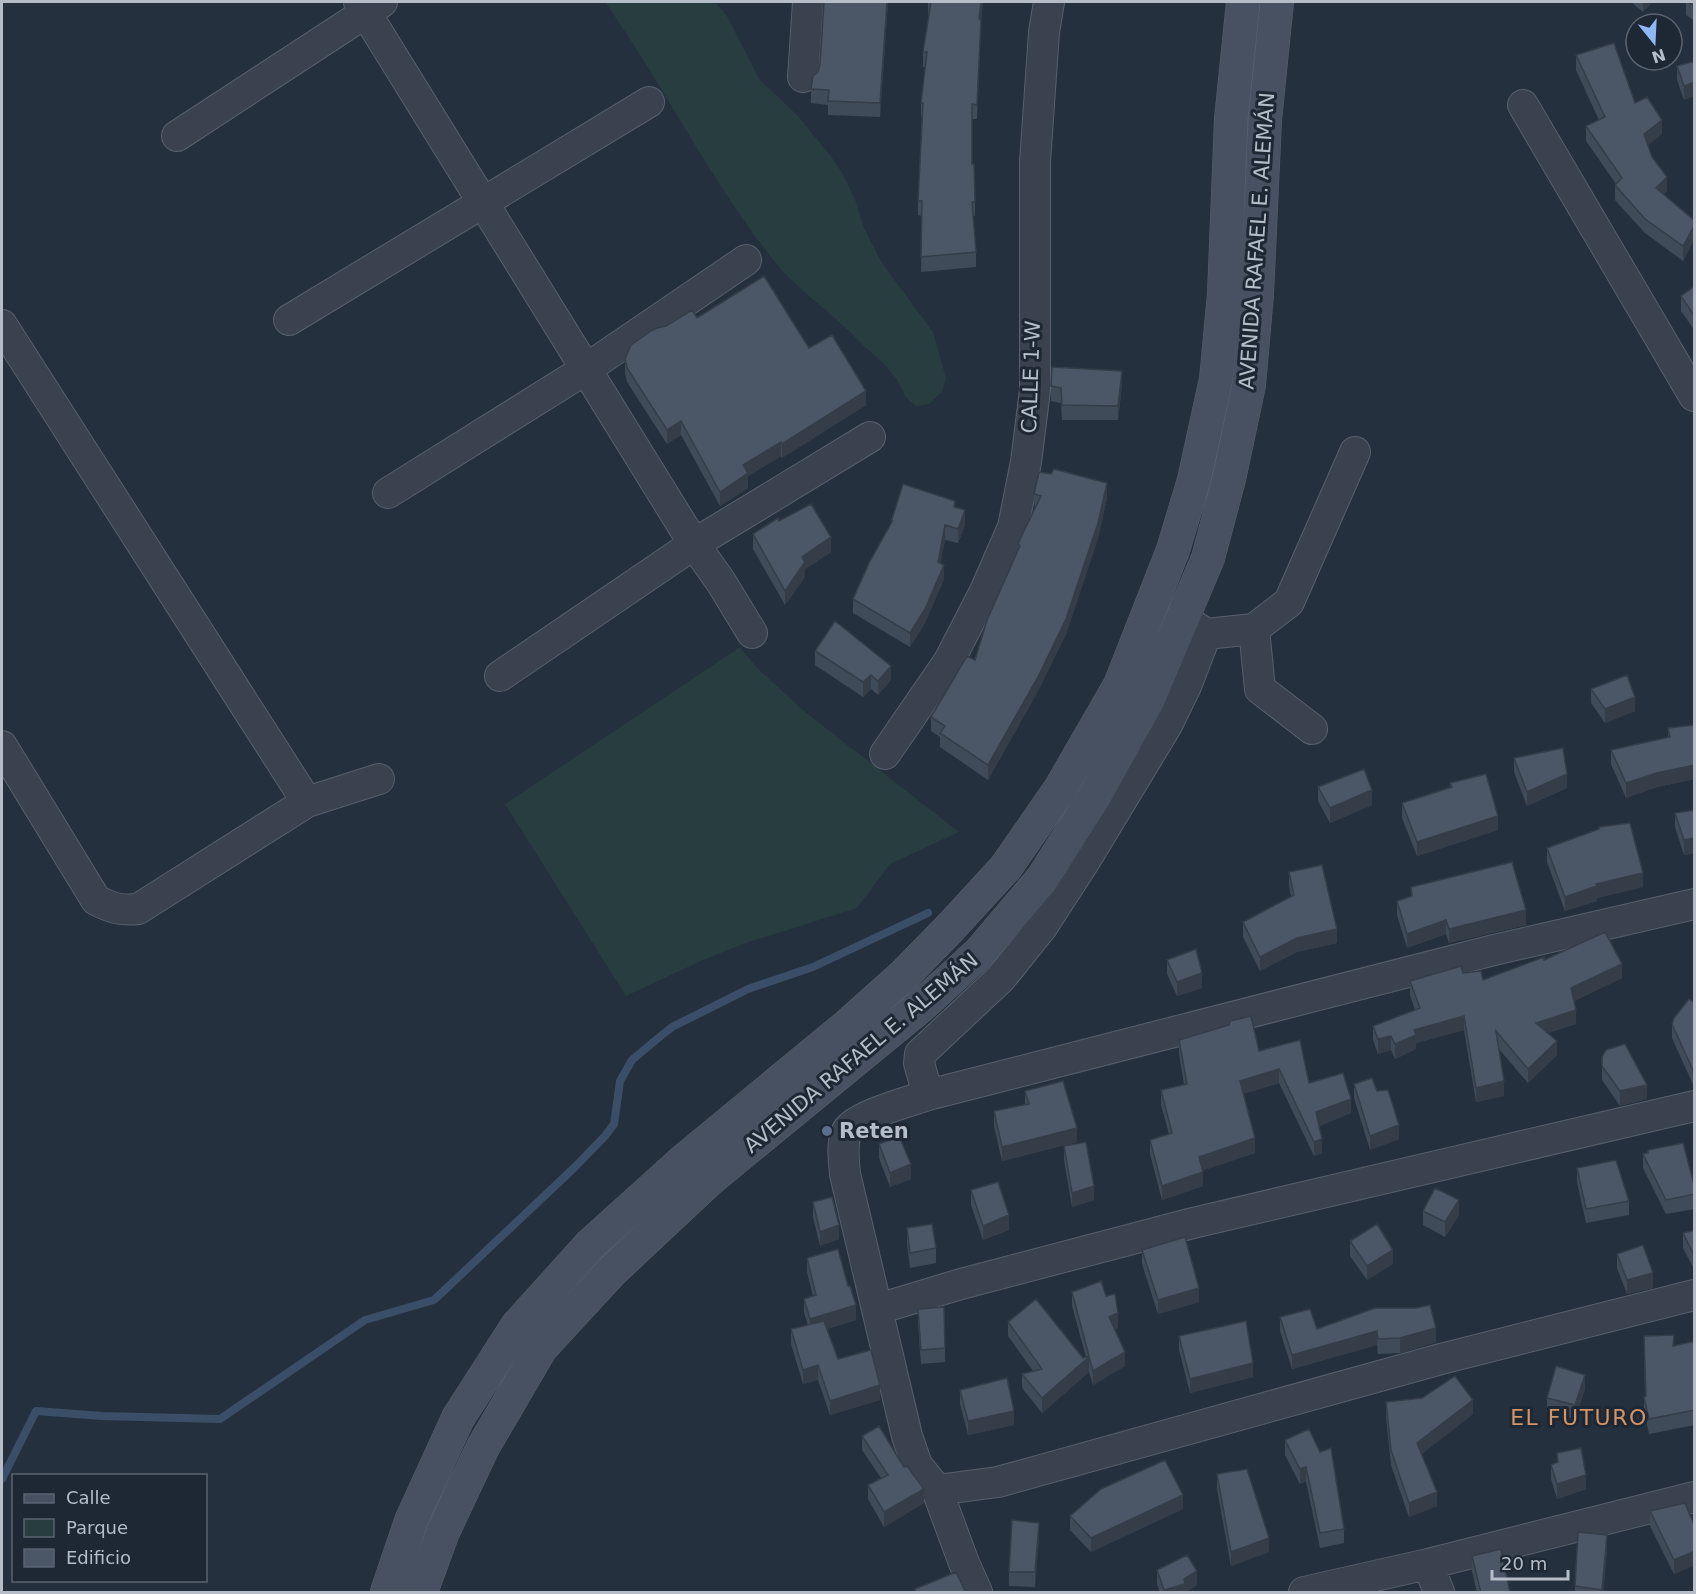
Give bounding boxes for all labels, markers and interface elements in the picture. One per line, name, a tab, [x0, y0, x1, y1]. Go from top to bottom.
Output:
north arrow	[1624, 12, 1684, 72]
text: N	[1649, 45, 1668, 67]
street label: AVENIDA RAFAEL E. ALEMÁN	[1234, 92, 1279, 390]
street label: CALLE 1-W	[1017, 320, 1045, 434]
street label: AVENIDA RAFAEL E. ALEMÁN	[739, 947, 983, 1158]
place label: Reten	[839, 1119, 909, 1143]
marker: Reten	[820, 1124, 834, 1138]
district label: EL FUTURO	[1510, 1405, 1648, 1430]
legend	[12, 1474, 207, 1582]
text: Calle	[66, 1487, 111, 1508]
text: Parque	[66, 1517, 128, 1538]
scale bar	[1492, 1543, 1568, 1581]
text: Edificio	[66, 1547, 131, 1568]
text: 20 m	[1501, 1553, 1547, 1574]

